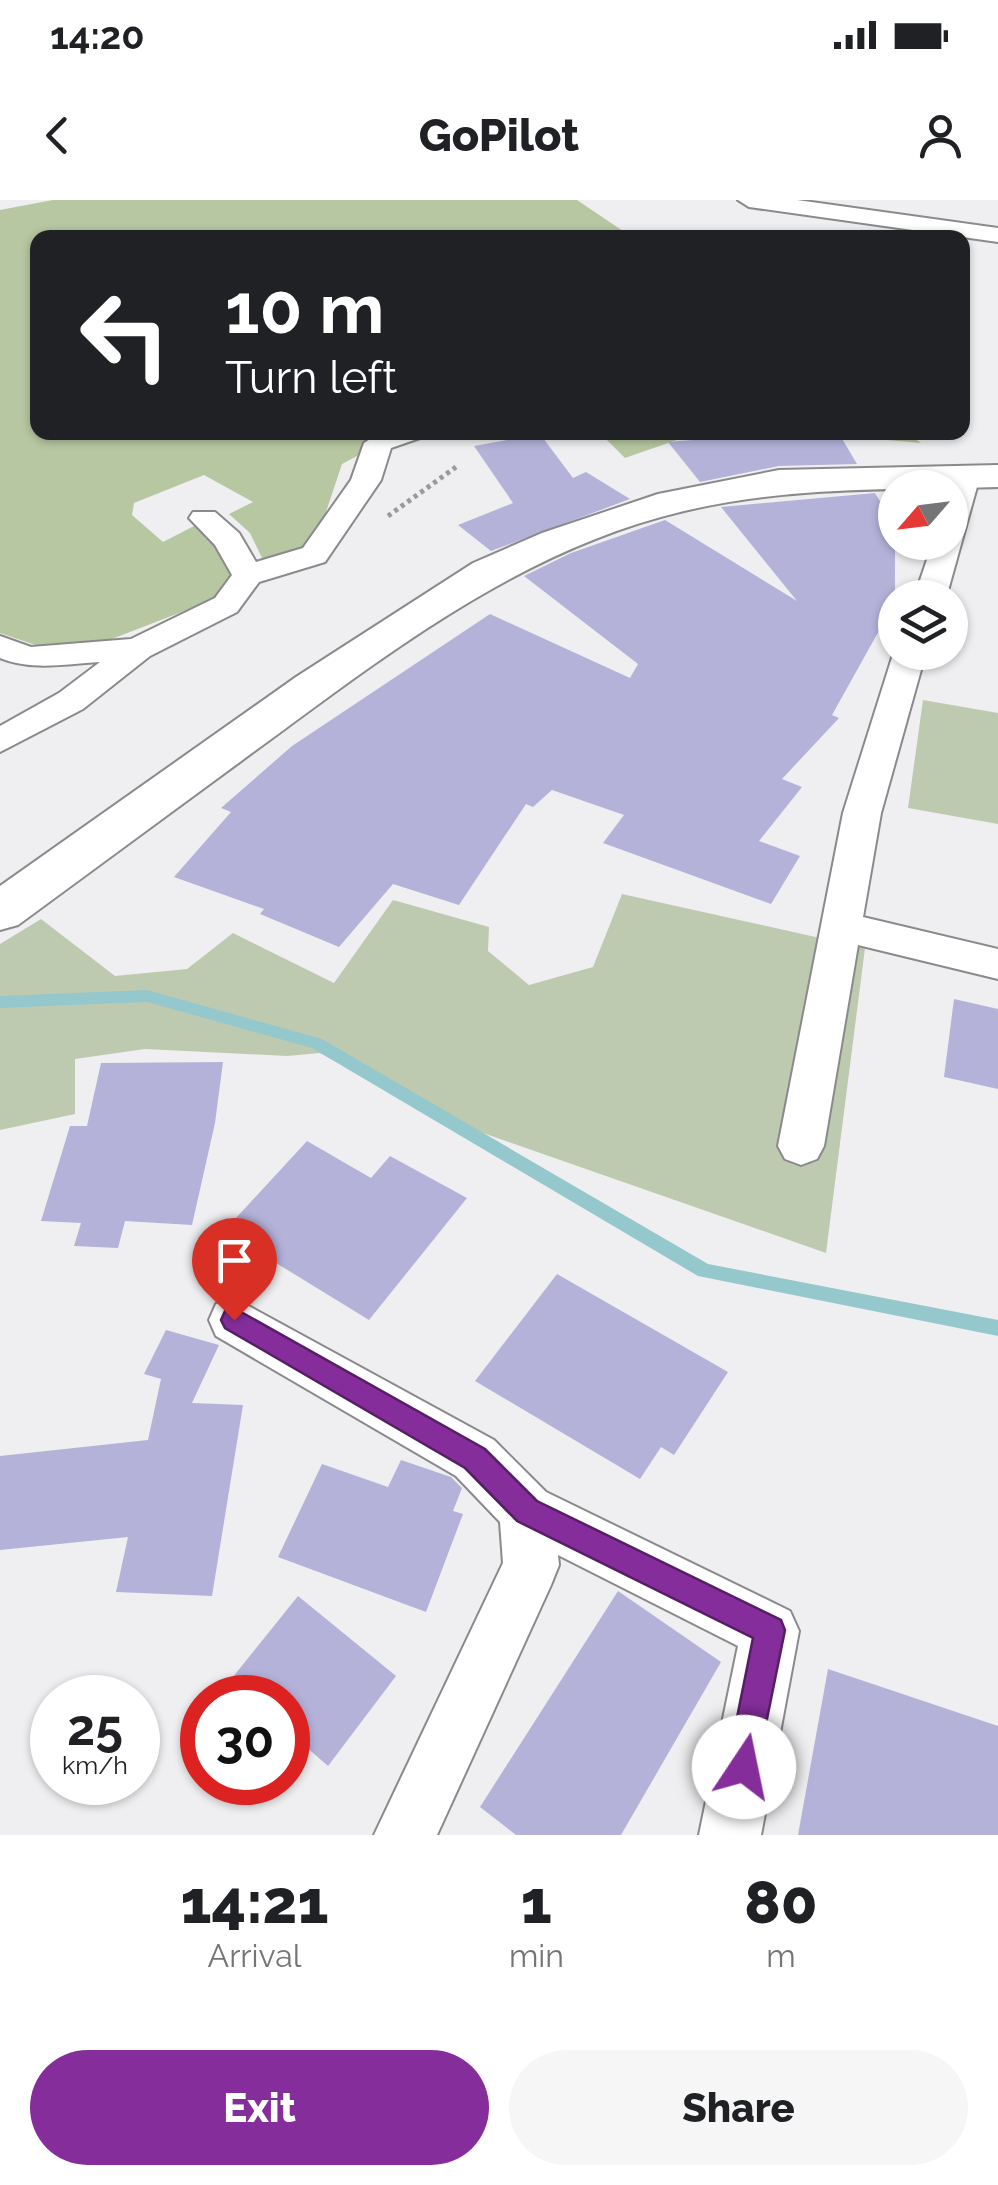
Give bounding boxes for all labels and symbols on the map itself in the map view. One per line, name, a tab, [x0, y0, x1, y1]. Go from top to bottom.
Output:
north arrow	[878, 470, 968, 560]
pin	[192, 1218, 277, 1321]
speed limit sign: 30	[180, 1675, 310, 1805]
position arrow	[692, 1715, 796, 1819]

